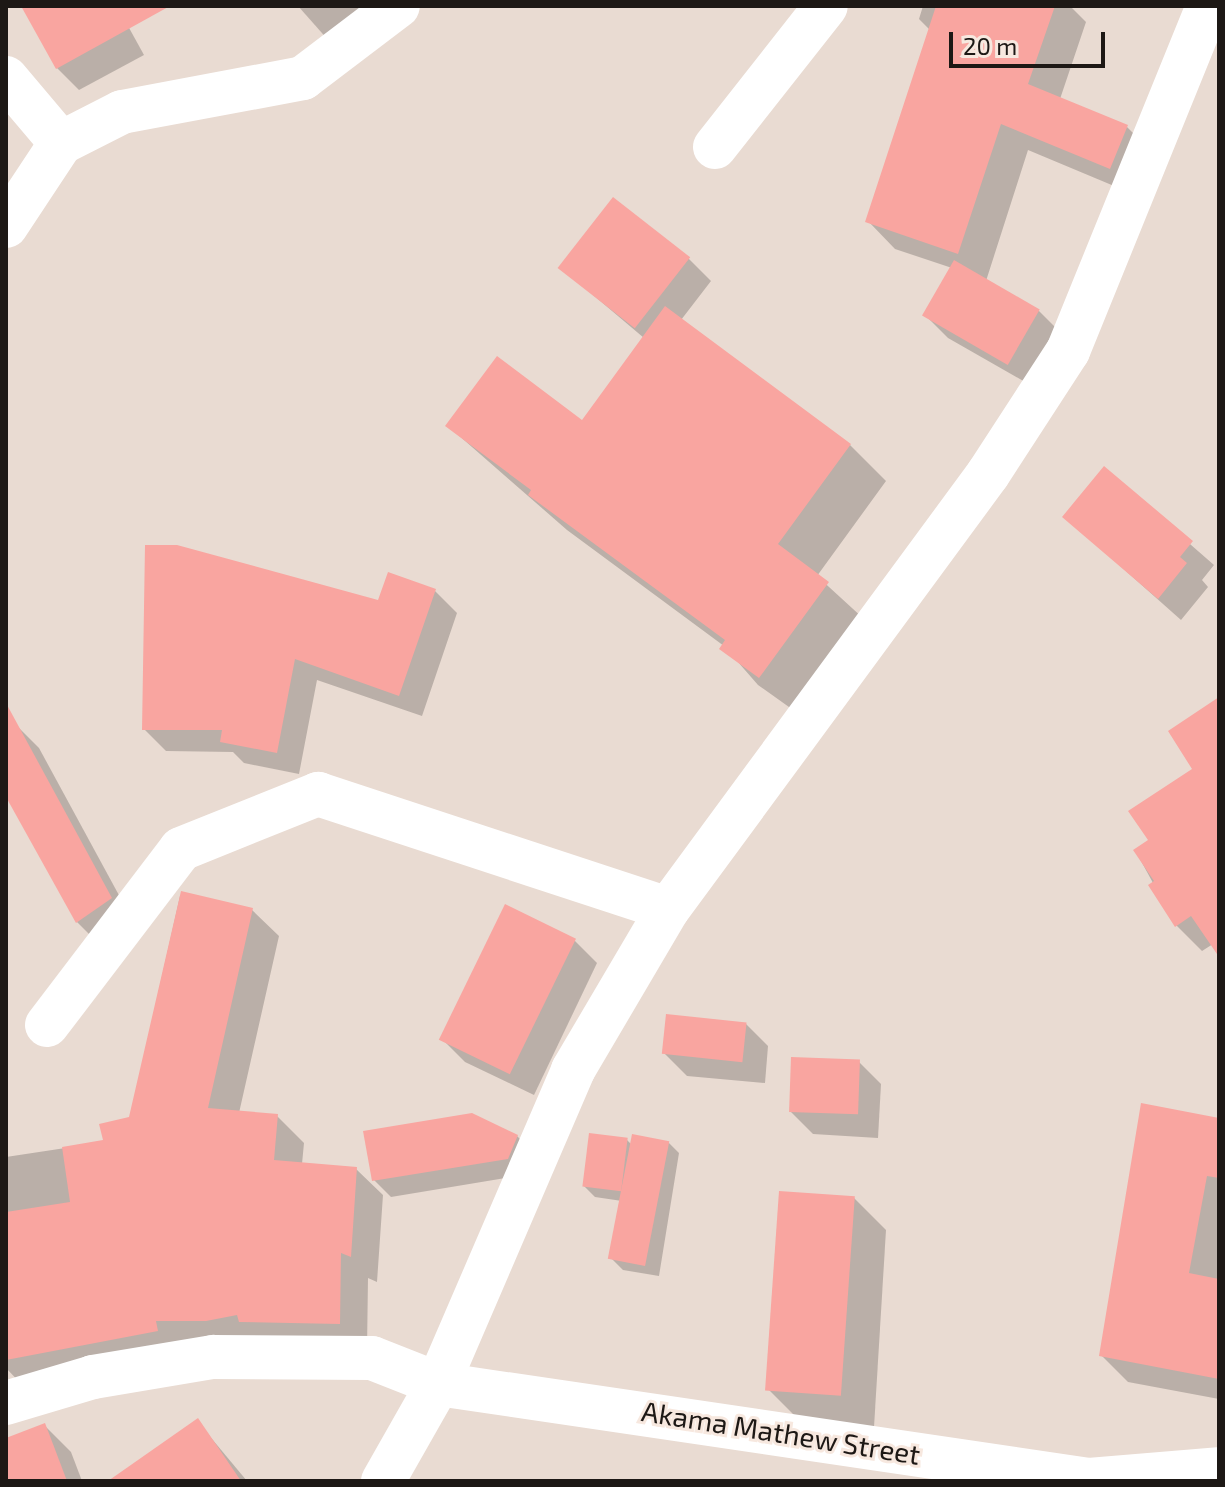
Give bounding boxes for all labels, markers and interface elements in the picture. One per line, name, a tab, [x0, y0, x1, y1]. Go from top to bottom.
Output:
scale bar	[953, 16, 1109, 66]
text: 20 m	[963, 31, 1017, 60]
street label: Akama Mathew Street	[639, 1393, 923, 1471]

